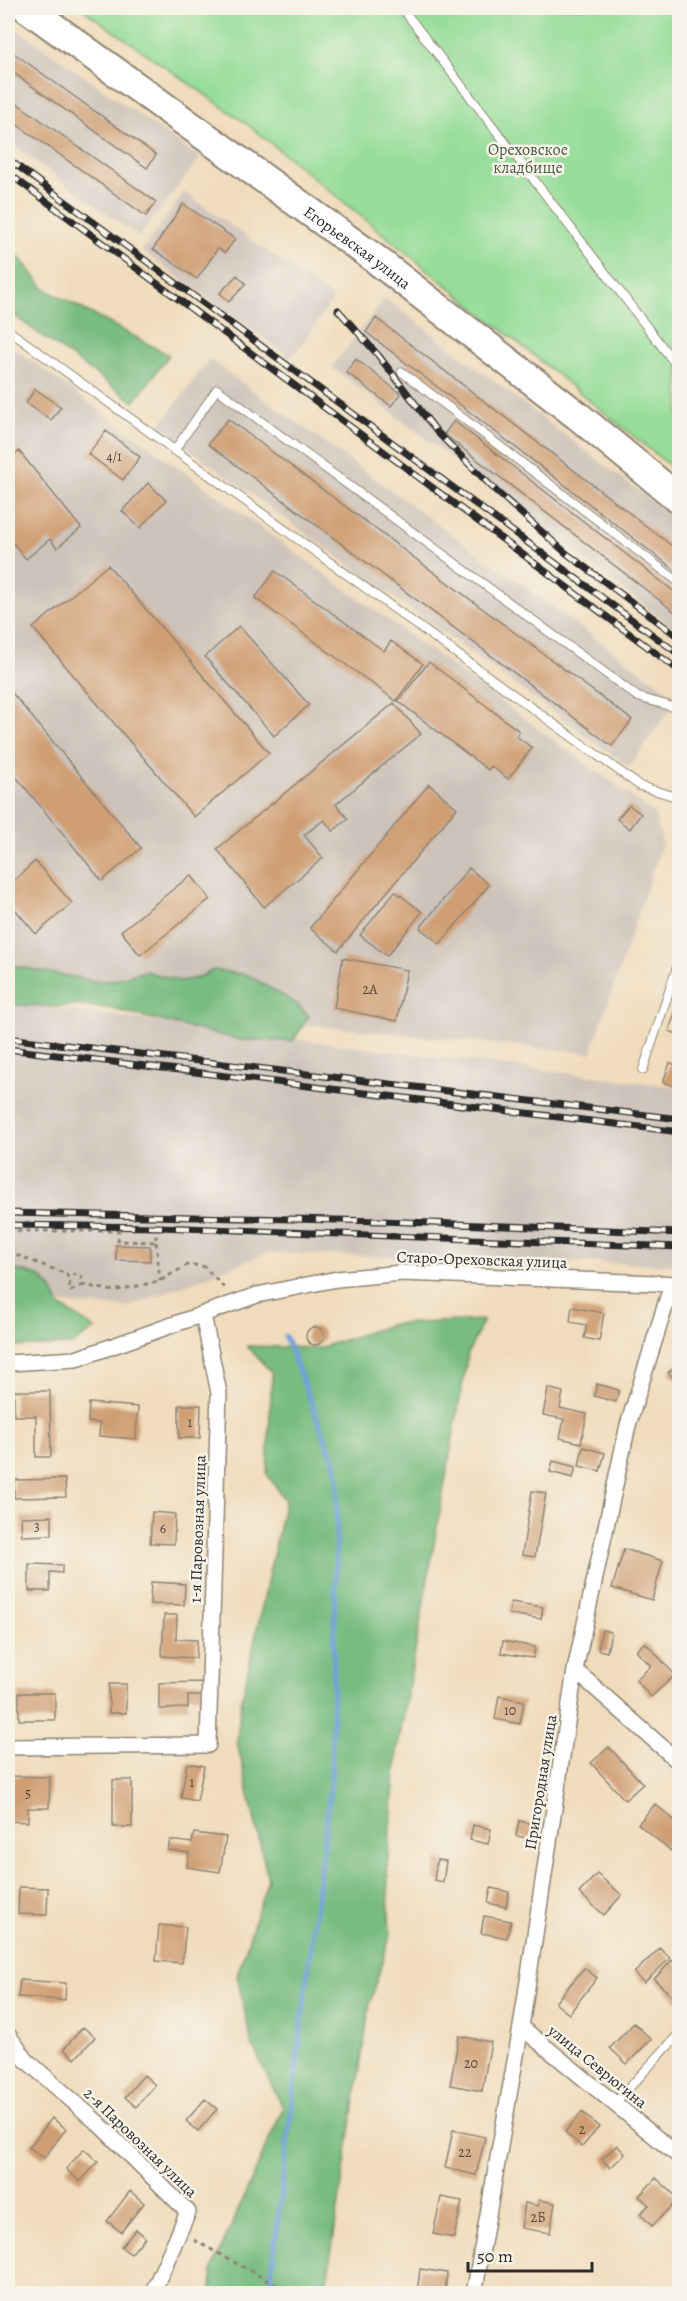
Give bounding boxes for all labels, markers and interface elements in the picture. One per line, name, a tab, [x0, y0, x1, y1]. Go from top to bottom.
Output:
park label: Ореховское кладбище	[488, 139, 568, 179]
street label: Егорьевская улица	[299, 201, 416, 295]
house number: 4/1	[106, 447, 122, 466]
house number: 2А	[363, 980, 378, 999]
street label: Старо-Ореховская улица	[396, 1246, 568, 1274]
house number: 1	[188, 1413, 193, 1432]
street label: 1-я Паровозная улица	[184, 1454, 212, 1603]
house number: 3	[34, 1517, 40, 1536]
house number: 6	[160, 1519, 166, 1538]
house number: 10	[504, 1701, 516, 1720]
street label: Пригородная улица	[519, 1712, 563, 1851]
house number: 1	[190, 1773, 195, 1792]
house number: 5	[25, 1784, 31, 1803]
street label: улица Севрюгина	[542, 2019, 652, 2114]
house number: 20	[464, 2054, 478, 2073]
street label: 2-я Паровозная улица	[79, 2083, 202, 2203]
house number: 2	[579, 2120, 586, 2139]
house number: 22	[458, 2143, 472, 2162]
house number: 2Б	[531, 2208, 546, 2227]
scale bar	[468, 2235, 592, 2273]
text: 50 m	[477, 2244, 513, 2268]

